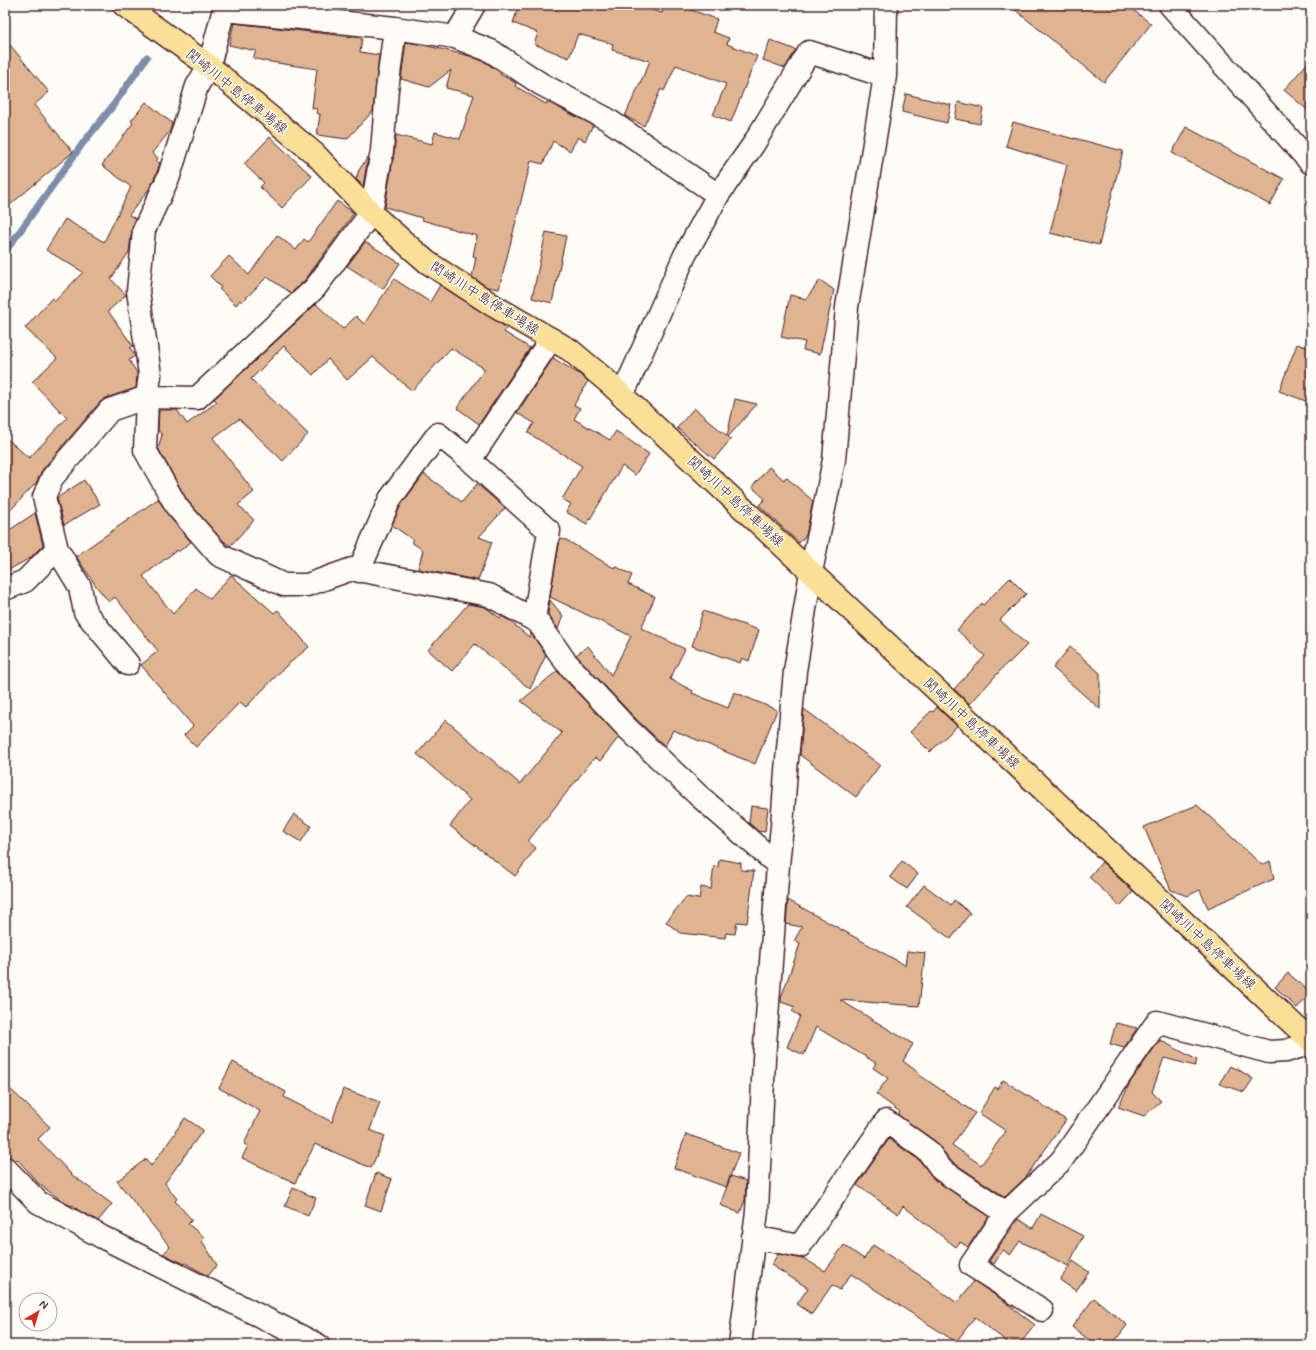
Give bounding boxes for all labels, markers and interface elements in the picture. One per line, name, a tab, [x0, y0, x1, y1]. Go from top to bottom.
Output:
street label: 関崎川中島停車場線	[182, 45, 291, 138]
street label: 関崎川中島停車場線	[426, 258, 543, 340]
street label: 関崎川中島停車場線	[683, 452, 788, 551]
street label: 関崎川中島停車場線	[919, 674, 1024, 773]
street label: 関崎川中島停車場線	[1155, 895, 1260, 994]
north arrow	[18, 1292, 58, 1332]
text: N	[36, 1297, 51, 1313]

